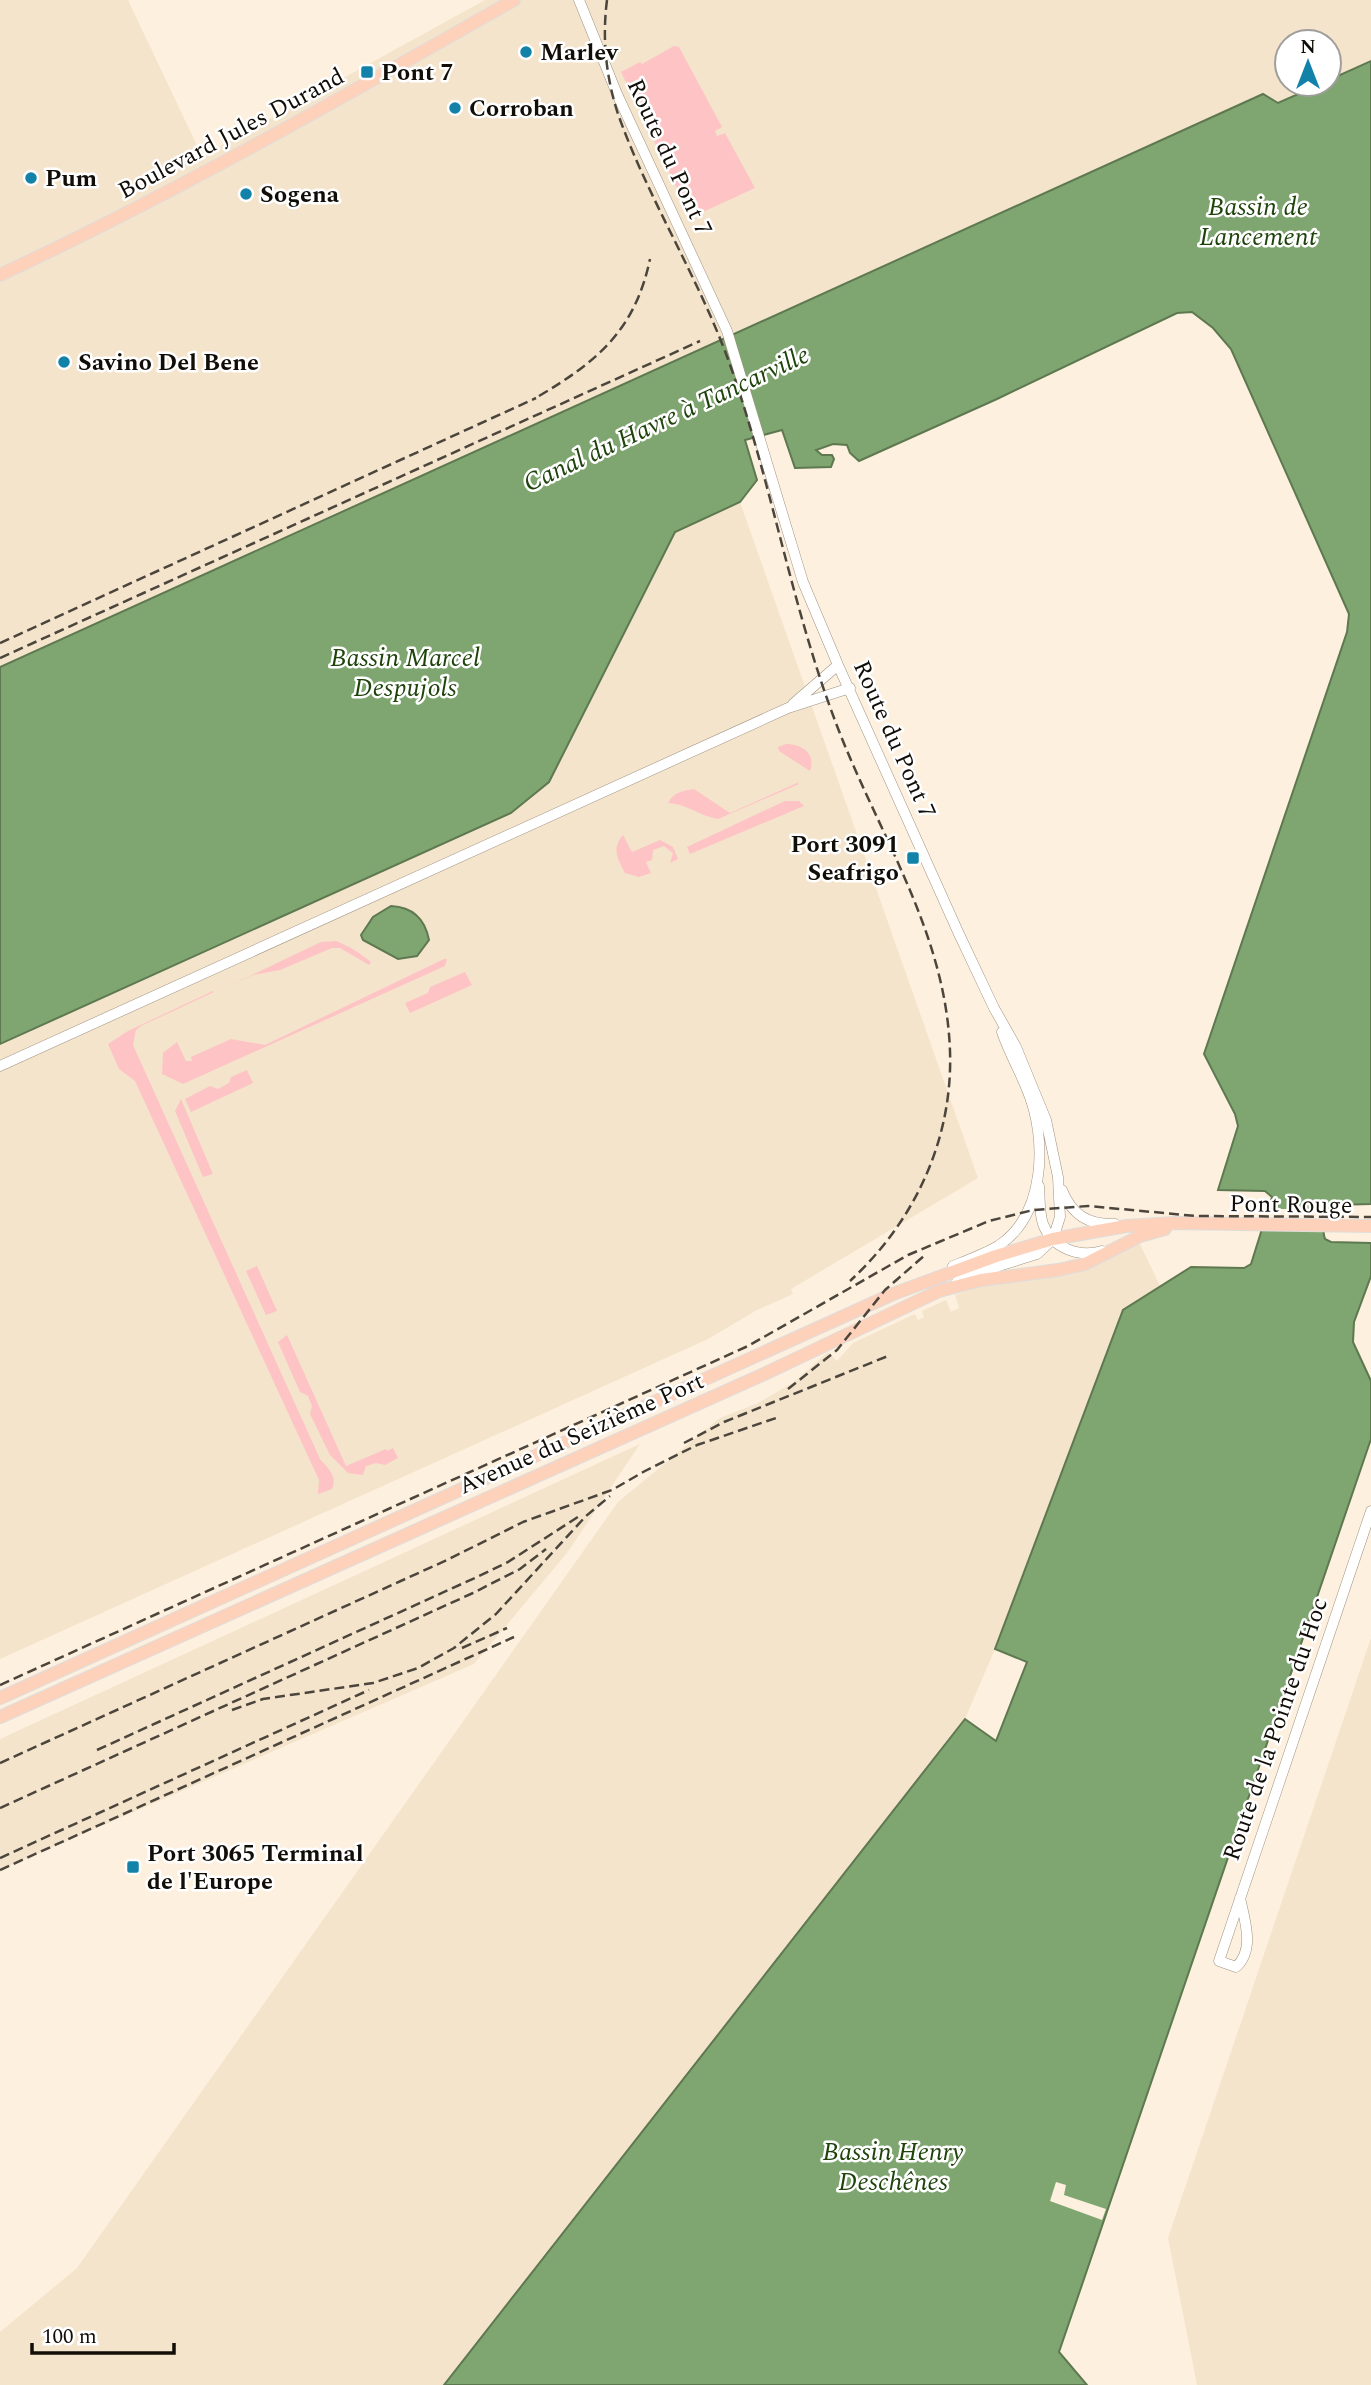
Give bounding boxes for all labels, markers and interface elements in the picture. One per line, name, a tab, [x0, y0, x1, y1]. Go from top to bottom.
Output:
north arrow	[1273, 28, 1343, 98]
text: N	[1300, 33, 1316, 62]
place label: Marlev	[540, 35, 619, 71]
marker: Marlev	[518, 44, 534, 60]
place label: Pont 7	[381, 55, 454, 91]
street label: Boulevard Jules Durand	[112, 59, 351, 209]
marker: Pont 7	[359, 64, 375, 80]
street label: Route du Pont 7	[617, 73, 721, 242]
place label: Corroban	[469, 91, 574, 127]
marker: Corroban	[447, 100, 463, 116]
place label: Pum	[45, 161, 98, 197]
marker: Pum	[23, 170, 39, 186]
place label: Sogena	[260, 177, 340, 213]
marker: Sogena	[238, 186, 254, 202]
water label: Bassin de Lancement	[1199, 187, 1318, 257]
water label: Canal du Havre à Tancarville	[517, 335, 816, 503]
place label: Savino Del Bene	[78, 345, 259, 381]
marker: Savino Del Bene	[56, 354, 72, 370]
water label: Bassin Marcel Despujols	[330, 638, 480, 708]
street label: Route du Pont 7	[843, 655, 945, 824]
place label: Port 3091 Seafrigo	[790, 827, 899, 891]
marker: Port 3091 Seafrigo	[905, 850, 921, 866]
street label: Pont Rouge	[1229, 1186, 1353, 1224]
street label: Avenue du Seizième Port	[453, 1364, 710, 1504]
street label: Route de la Pointe du Hoc	[1214, 1593, 1338, 1866]
place label: Port 3065 Terminal de l'Europe	[147, 1836, 364, 1900]
marker: Port 3065 Terminal de l'Europe	[125, 1859, 141, 1875]
water label: Bassin Henry Deschênes	[823, 2132, 964, 2202]
scale bar	[32, 2312, 173, 2356]
text: 100 m	[42, 2321, 97, 2353]

